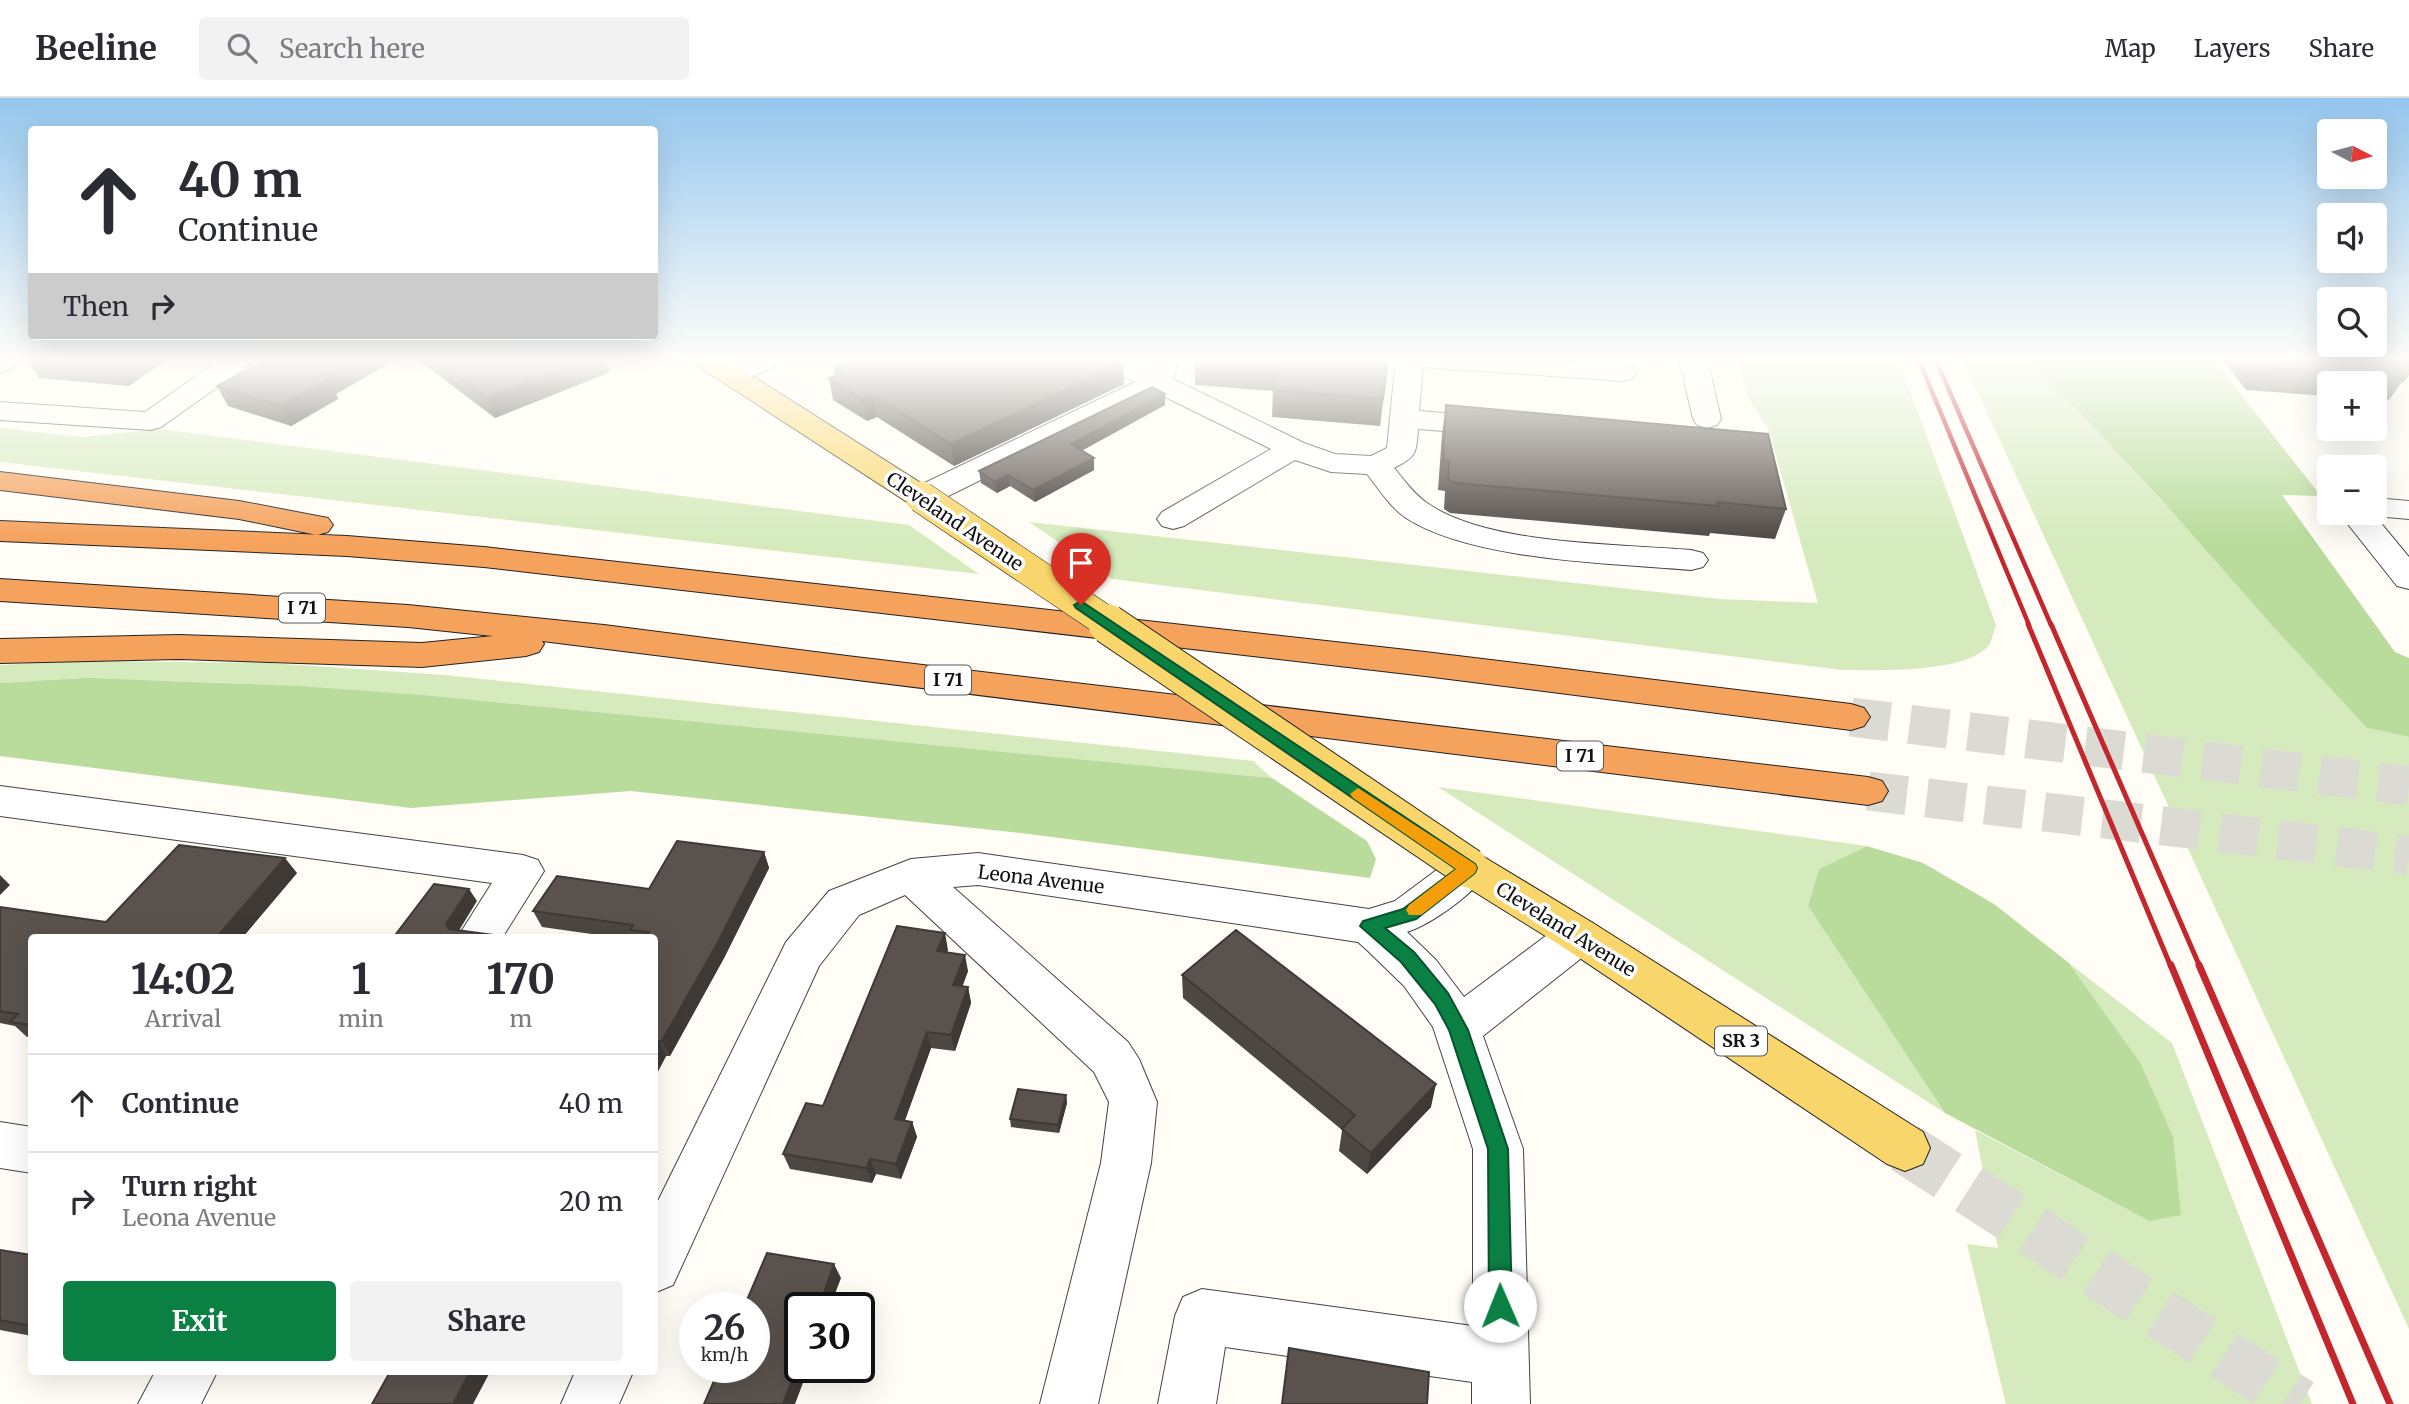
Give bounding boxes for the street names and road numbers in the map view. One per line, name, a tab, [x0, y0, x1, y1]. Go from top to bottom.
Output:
street label: Cleveland Avenue	[882, 466, 1028, 576]
road number: I 71	[279, 594, 325, 622]
road number: I 71	[925, 666, 971, 694]
road number: I 71	[1557, 742, 1603, 770]
street label: Leona Avenue	[976, 859, 1106, 899]
street label: Cleveland Avenue	[1492, 876, 1640, 982]
road number: SR 3	[1715, 1026, 1767, 1056]

